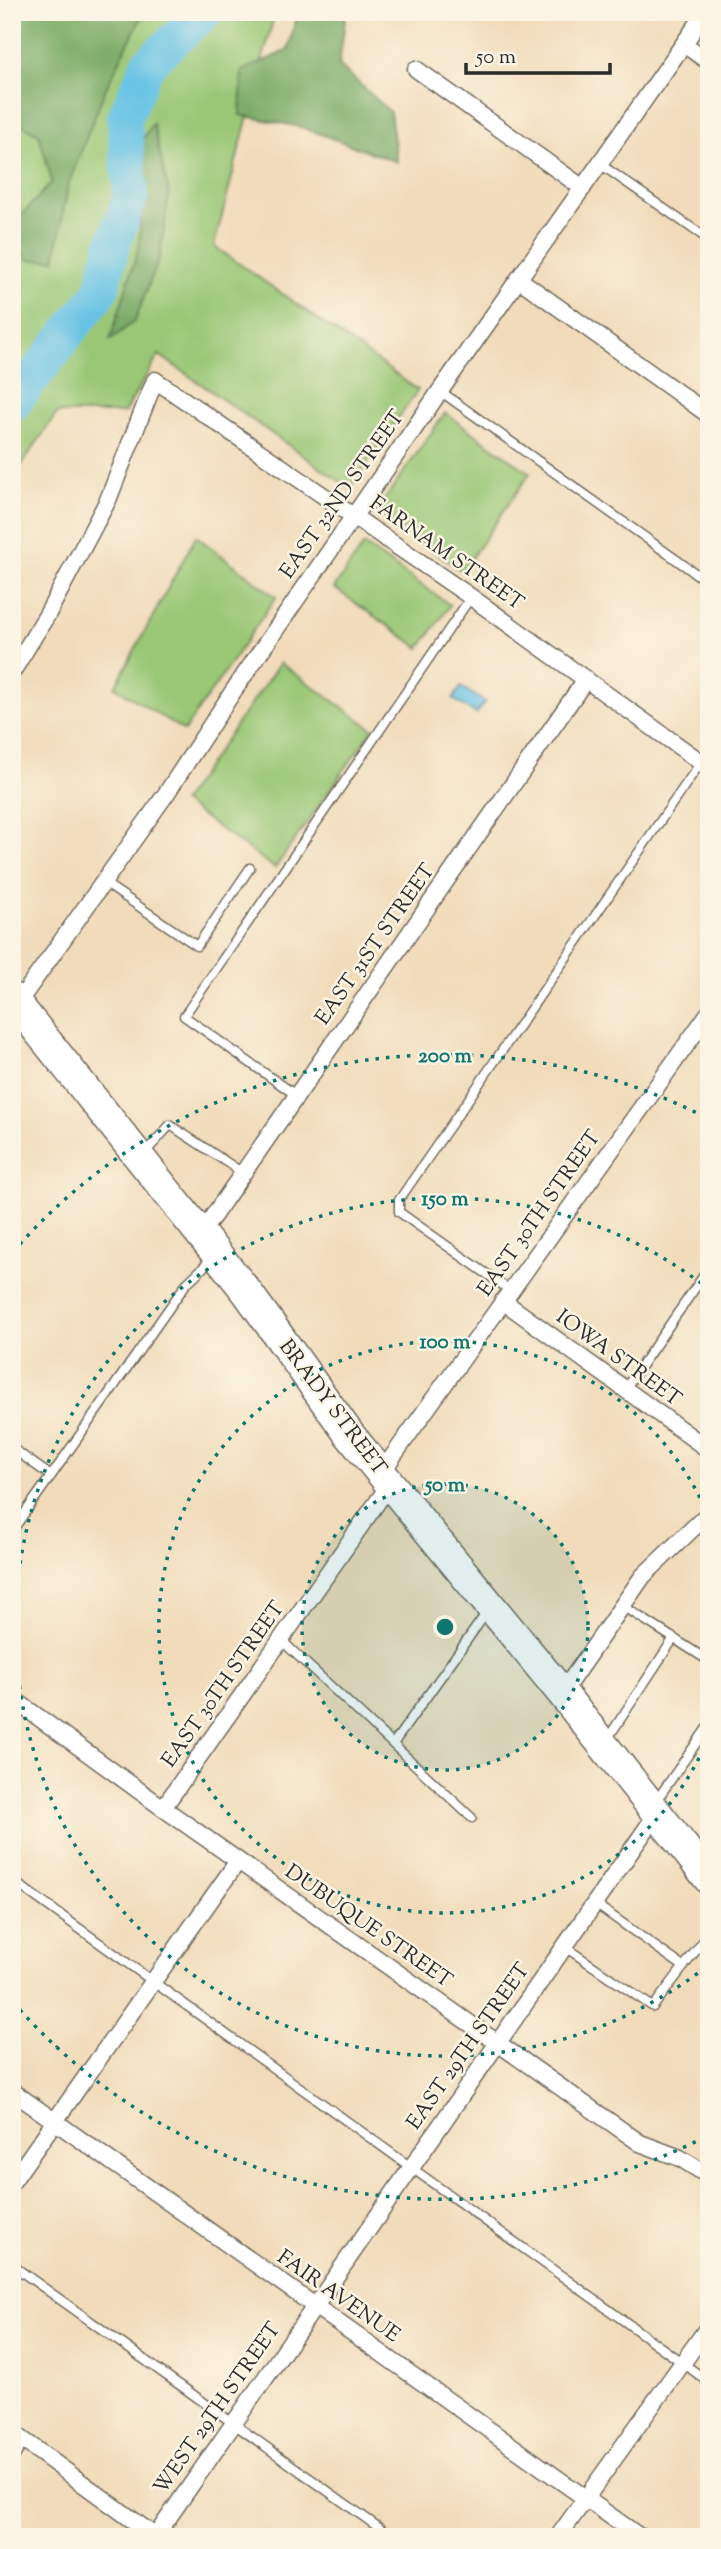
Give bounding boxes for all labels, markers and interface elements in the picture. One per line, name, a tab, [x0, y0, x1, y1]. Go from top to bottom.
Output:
scale bar	[466, 32, 609, 76]
text: 50 m	[475, 43, 516, 73]
street label: EAST 32ND STREET	[273, 404, 413, 585]
street label: FARNAM STREET	[363, 489, 529, 619]
street label: EAST 31ST STREET	[309, 858, 443, 1032]
text: 200 m	[418, 1042, 473, 1072]
street label: EAST 30TH STREET	[471, 1124, 609, 1303]
text: 150 m	[421, 1185, 469, 1215]
street label: IOWA STREET	[549, 1303, 687, 1415]
text: 100 m	[420, 1328, 471, 1358]
street label: BRADY STREET	[271, 1334, 393, 1482]
text: 50 m	[423, 1471, 466, 1501]
street label: EAST 30TH STREET	[155, 1595, 293, 1774]
centre of rings	[433, 1615, 457, 1639]
street label: DUBUQUE STREET	[278, 1858, 458, 1996]
street label: EAST 29TH STREET	[400, 1957, 538, 2137]
street label: FAIR AVENUE	[270, 2243, 406, 2351]
street label: WEST 29TH STREET	[147, 2317, 289, 2501]

